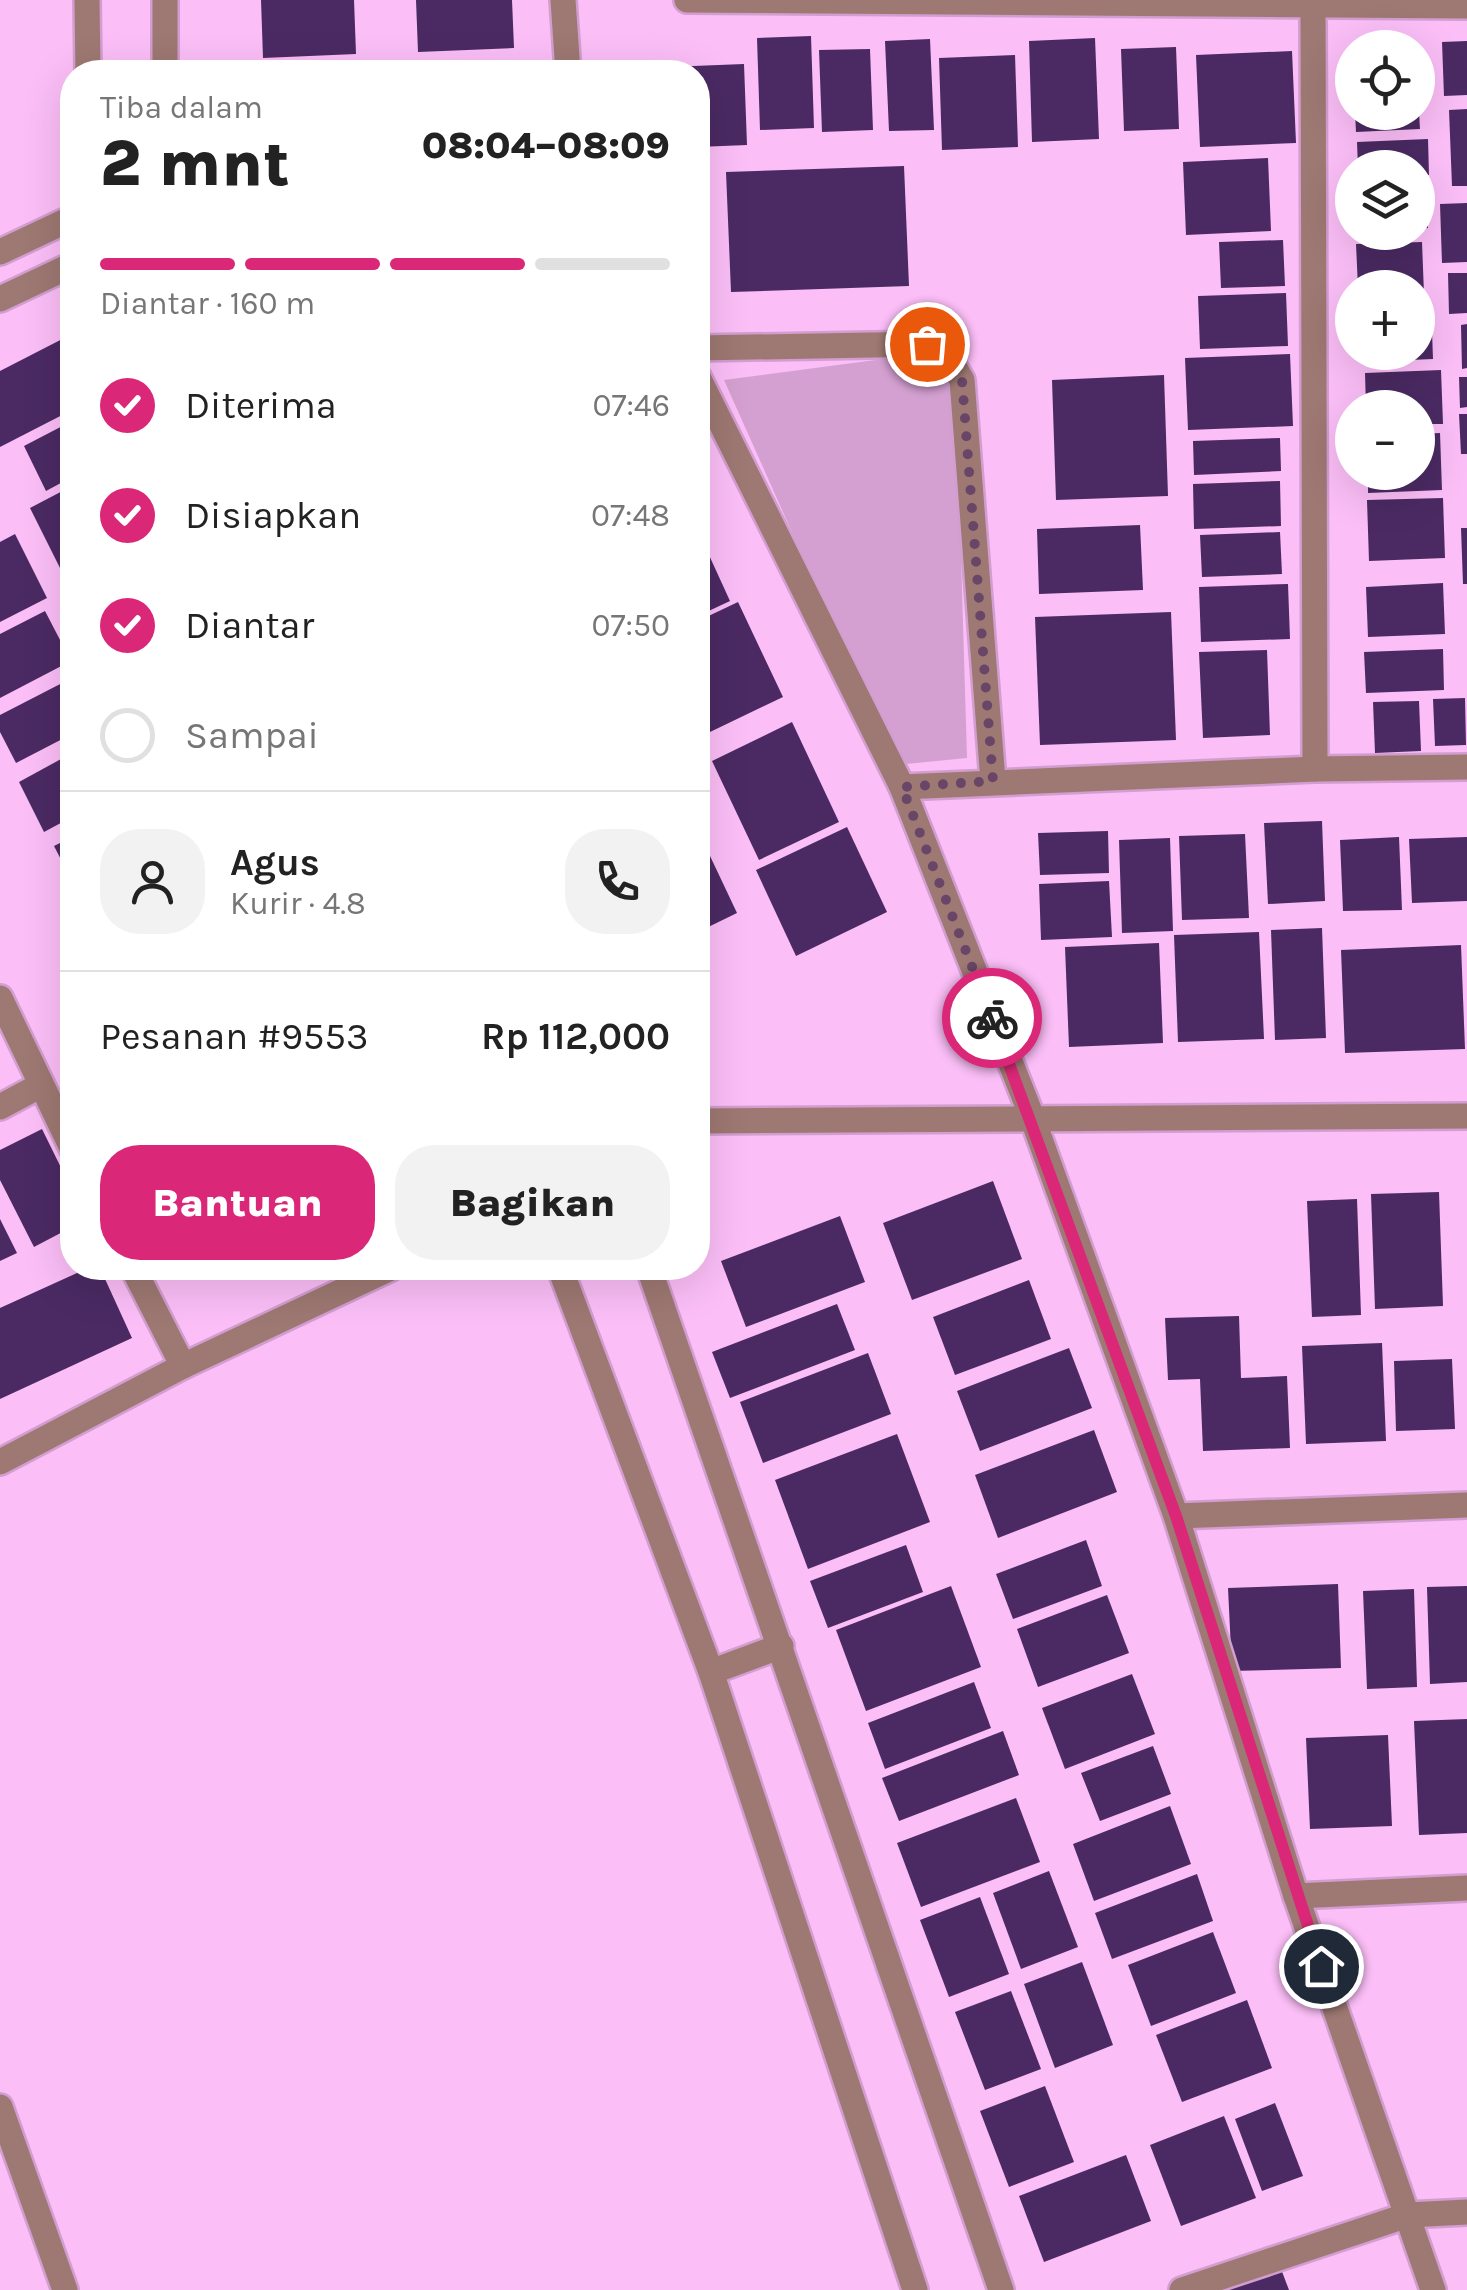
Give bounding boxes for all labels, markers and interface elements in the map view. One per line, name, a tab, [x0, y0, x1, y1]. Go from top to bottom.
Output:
map controls	[1335, 30, 1435, 490]
button: locate	[1335, 30, 1435, 130]
text: Tiba dalam	[100, 89, 263, 126]
text: 08:04–08:09	[422, 123, 670, 168]
text: 2 mnt	[100, 125, 290, 201]
button: layers	[1335, 150, 1435, 250]
button: +	[1335, 270, 1435, 370]
text: Diantar · 160 m	[100, 285, 315, 322]
pin	[885, 302, 970, 387]
icon: bag	[900, 317, 955, 372]
icon: check	[100, 378, 155, 433]
text: Diterima	[185, 383, 337, 428]
text: 07:46	[592, 387, 670, 424]
button: −	[1335, 390, 1435, 490]
icon: check	[100, 488, 155, 543]
text: Disiapkan	[185, 493, 361, 538]
text: 07:48	[591, 497, 670, 534]
icon: check	[100, 598, 155, 653]
text: Diantar	[185, 603, 314, 648]
text: 07:50	[592, 607, 670, 644]
text: Sampai	[185, 713, 319, 758]
button: person	[100, 829, 205, 934]
button: phone	[565, 829, 670, 934]
text: Agus	[230, 840, 320, 885]
text: Kurir · 4.8	[230, 885, 366, 922]
courier	[942, 968, 1042, 1068]
icon: bike	[965, 991, 1020, 1046]
text: Pesanan #9553	[100, 1014, 368, 1059]
text: Rp 112,000	[481, 1014, 670, 1059]
button: Bantuan	[100, 1145, 375, 1260]
button: Bagikan	[395, 1145, 670, 1260]
pin	[1279, 1924, 1364, 2009]
icon: home	[1294, 1939, 1349, 1994]

